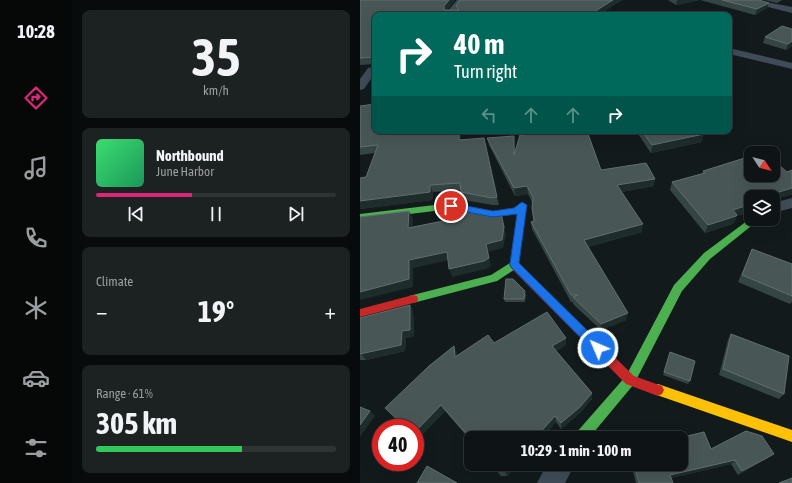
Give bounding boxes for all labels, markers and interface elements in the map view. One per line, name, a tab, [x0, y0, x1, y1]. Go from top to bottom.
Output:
text: 10:28	[17, 21, 55, 42]
text: 35	[192, 27, 240, 87]
icon: right	[388, 28, 440, 80]
text: 40 m	[454, 28, 504, 60]
text: Turn right	[454, 61, 517, 82]
text: km/h	[203, 83, 229, 98]
icon: directions	[22, 84, 50, 112]
icon: left	[478, 104, 500, 126]
icon: ahead	[520, 104, 542, 126]
icon: ahead	[562, 104, 584, 126]
icon: right	[604, 104, 626, 126]
north arrow	[744, 146, 780, 182]
map controls	[744, 146, 780, 226]
text: Northbound	[156, 147, 224, 164]
icon: music	[22, 154, 50, 182]
text: June Harbor	[156, 164, 214, 179]
pin	[434, 189, 468, 223]
button: layers	[744, 190, 780, 226]
icon: arrive	[440, 195, 462, 217]
icon: previous	[125, 203, 147, 225]
icon: pause	[205, 203, 227, 225]
icon: next	[285, 203, 307, 225]
icon: phone	[22, 224, 50, 252]
text: Climate	[96, 274, 133, 289]
icon: climate	[22, 294, 50, 322]
text: 19°	[198, 294, 234, 328]
text: −	[96, 298, 107, 324]
text: +	[325, 298, 336, 324]
position arrow	[577, 327, 619, 369]
icon: car	[22, 364, 50, 392]
text: Range · 61%	[96, 386, 153, 401]
text: 305 km	[96, 406, 177, 440]
speed limit sign: 40	[372, 419, 424, 471]
icon: filters	[22, 434, 50, 462]
text: 10:29 · 1 min · 100 m	[521, 442, 631, 459]

